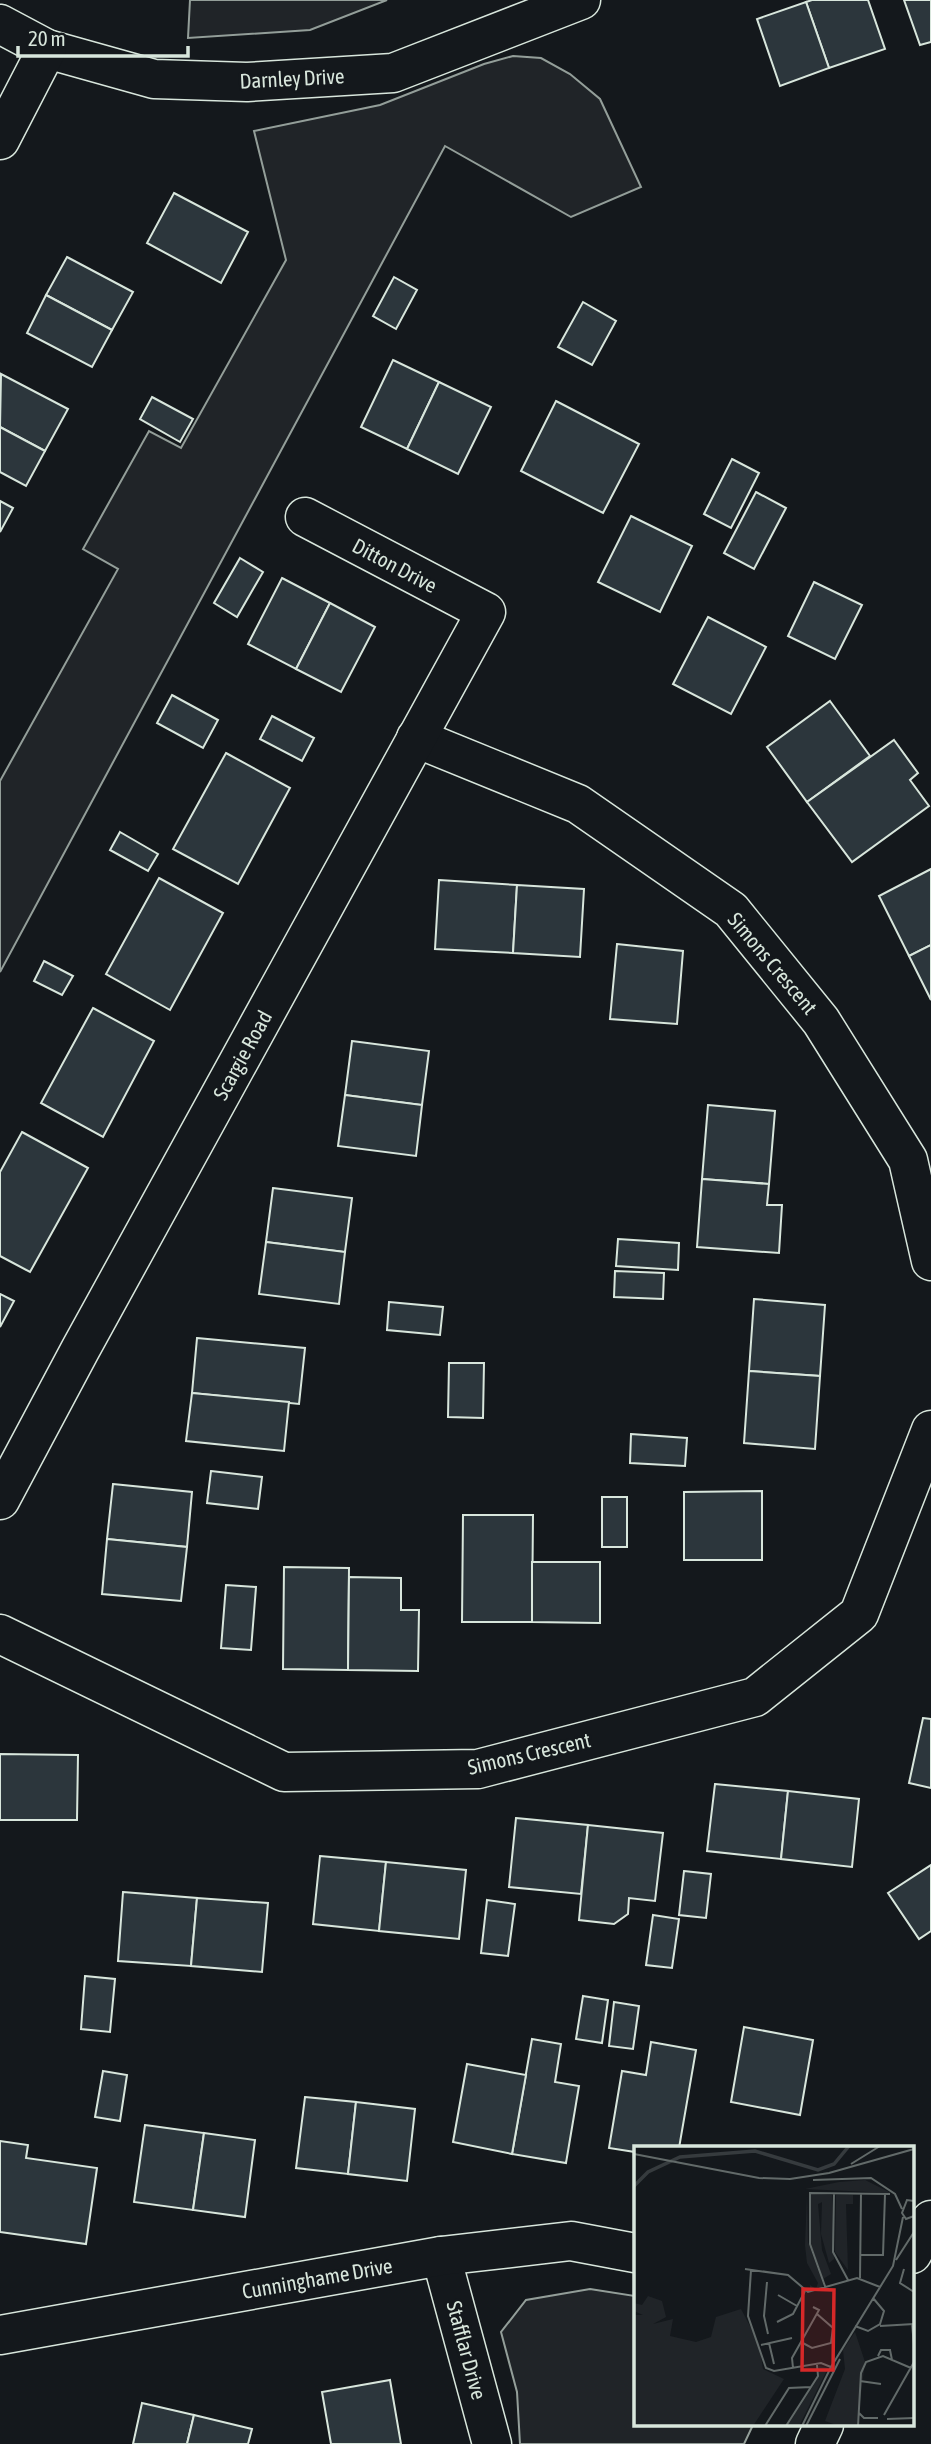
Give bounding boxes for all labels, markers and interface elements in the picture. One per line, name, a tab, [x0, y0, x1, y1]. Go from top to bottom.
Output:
scale bar	[18, 14, 187, 58]
text: 20 m	[28, 26, 66, 50]
street label: Darnley Drive	[239, 63, 345, 93]
street label: Ditton Drive	[349, 533, 441, 597]
street label: Simons Crescent	[724, 907, 822, 1019]
street label: Scargie Road	[208, 1006, 276, 1104]
street label: Simons Crescent	[465, 1727, 593, 1779]
inset map	[634, 2146, 914, 2426]
street label: Cunninghame Drive	[240, 2253, 394, 2303]
street label: Stafflar Drive	[442, 2298, 492, 2402]

